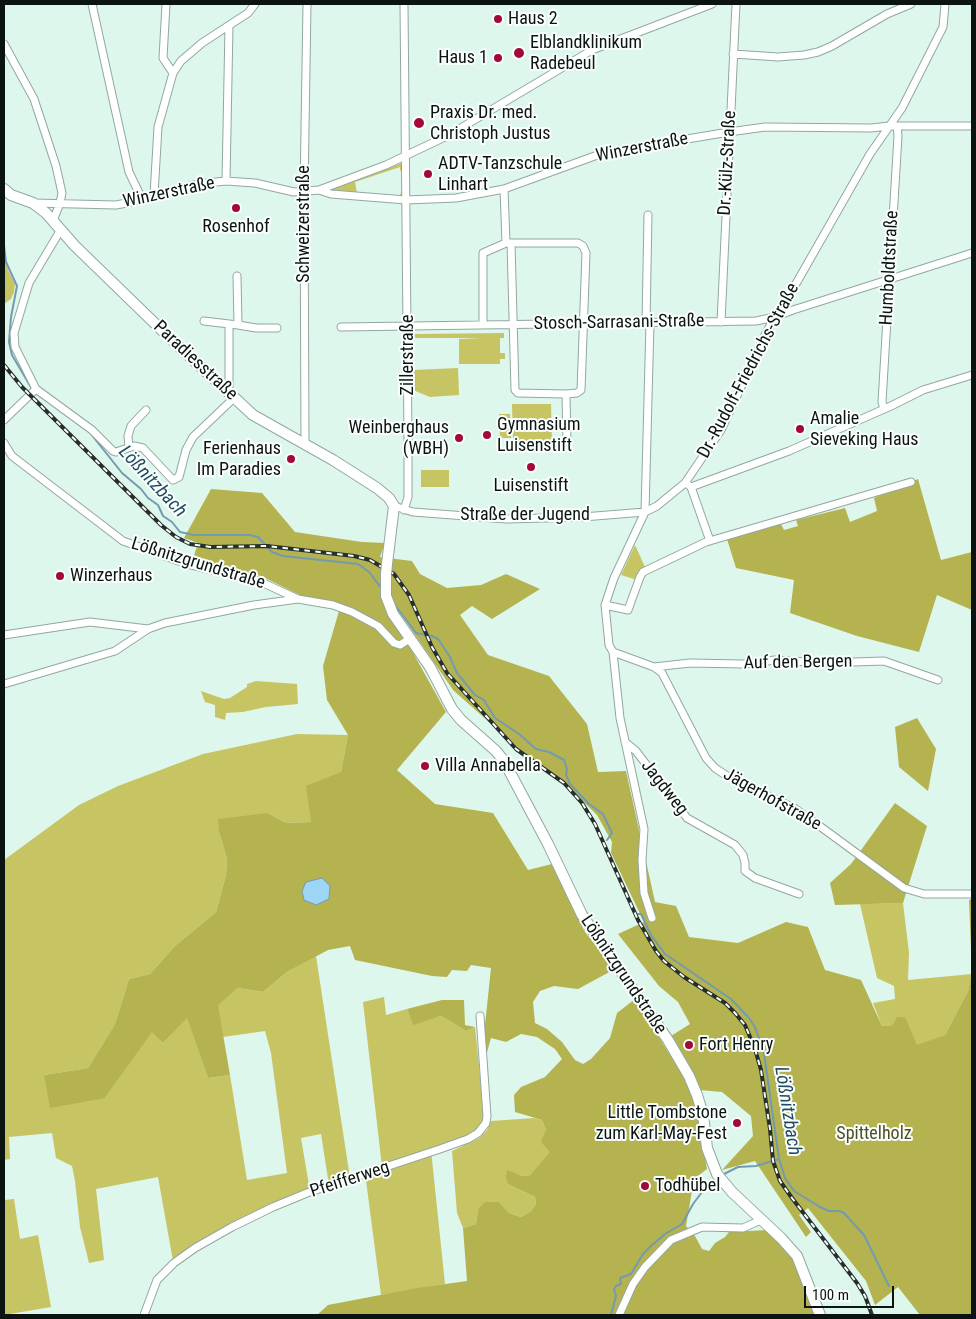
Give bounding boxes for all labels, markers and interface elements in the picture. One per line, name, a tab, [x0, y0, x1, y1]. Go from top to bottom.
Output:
place label: Haus 2	[508, 8, 558, 30]
marker: Haus 2	[492, 13, 504, 25]
place label: Elblandklinikum Radebeul	[530, 32, 642, 74]
marker: Elblandklinikum Radebeul	[512, 46, 526, 60]
place label: Haus 1	[438, 47, 488, 69]
marker: Haus 1	[492, 52, 504, 64]
place label: Praxis Dr. med. Christoph Justus	[430, 102, 550, 144]
street label: Dr.-Külz-Straße	[714, 110, 742, 216]
marker: Praxis Dr. med. Christoph Justus	[412, 116, 426, 130]
street label: Winzerstraße	[594, 128, 690, 168]
place label: ADTV-Tanzschule Linhart	[438, 153, 562, 195]
street label: Schweizerstraße	[293, 165, 315, 283]
marker: ADTV-Tanzschule Linhart	[422, 168, 434, 180]
street label: Winzerstraße	[121, 173, 217, 213]
marker: Rosenhof	[230, 202, 242, 214]
street label: Humboldtstraße	[876, 210, 904, 326]
place label: Rosenhof	[202, 216, 270, 238]
street label: Dr.-Rudolf-Friedrichs-Straße	[694, 280, 804, 462]
street label: Stosch-Sarrasani-Straße	[533, 311, 705, 335]
street label: Zillerstraße	[397, 315, 419, 395]
street label: Paradiesstraße	[148, 317, 242, 405]
place label: Amalie Sieveking Haus	[810, 408, 918, 450]
place label: Gymnasium Luisenstift	[497, 414, 581, 456]
place label: Weinberghaus (WBH)	[349, 417, 449, 459]
marker: Amalie Sieveking Haus	[794, 423, 806, 435]
marker: Gymnasium Luisenstift	[481, 429, 493, 441]
marker: Weinberghaus (WBH)	[453, 432, 465, 444]
place label: Ferienhaus Im Paradies	[197, 438, 281, 480]
water label: Lößnitzbach	[113, 441, 191, 523]
marker: Ferienhaus Im Paradies	[285, 453, 297, 465]
marker: Luisenstift	[525, 461, 537, 473]
place label: Luisenstift	[493, 475, 569, 497]
street label: Straße der Jugend	[460, 504, 590, 526]
street label: Lößnitzgrundstraße	[128, 533, 268, 595]
place label: Winzerhaus	[70, 565, 152, 587]
marker: Winzerhaus	[54, 570, 66, 582]
street label: Auf den Bergen	[743, 651, 853, 675]
place label: Villa Annabella	[435, 755, 541, 777]
street label: Jagdweg	[636, 756, 692, 820]
marker: Villa Annabella	[419, 760, 431, 772]
street label: Jägerhofstraße	[719, 764, 825, 836]
street label: Lößnitzgrundstraße	[575, 911, 671, 1039]
place label: Fort Henry	[699, 1034, 773, 1056]
marker: Fort Henry	[683, 1039, 695, 1051]
water label: Lößnitzbach	[769, 1065, 805, 1157]
place label: Little Tombstone zum Karl-May-Fest	[596, 1102, 727, 1144]
marker: Little Tombstone zum Karl-May-Fest	[731, 1117, 743, 1129]
park label: Spittelholz	[836, 1123, 912, 1145]
street label: Pfeifferweg	[308, 1157, 392, 1203]
place label: Todhübel	[655, 1175, 720, 1197]
marker: Todhübel	[639, 1180, 651, 1192]
scale bar	[806, 1276, 896, 1308]
text: 100 m	[812, 1286, 849, 1304]

